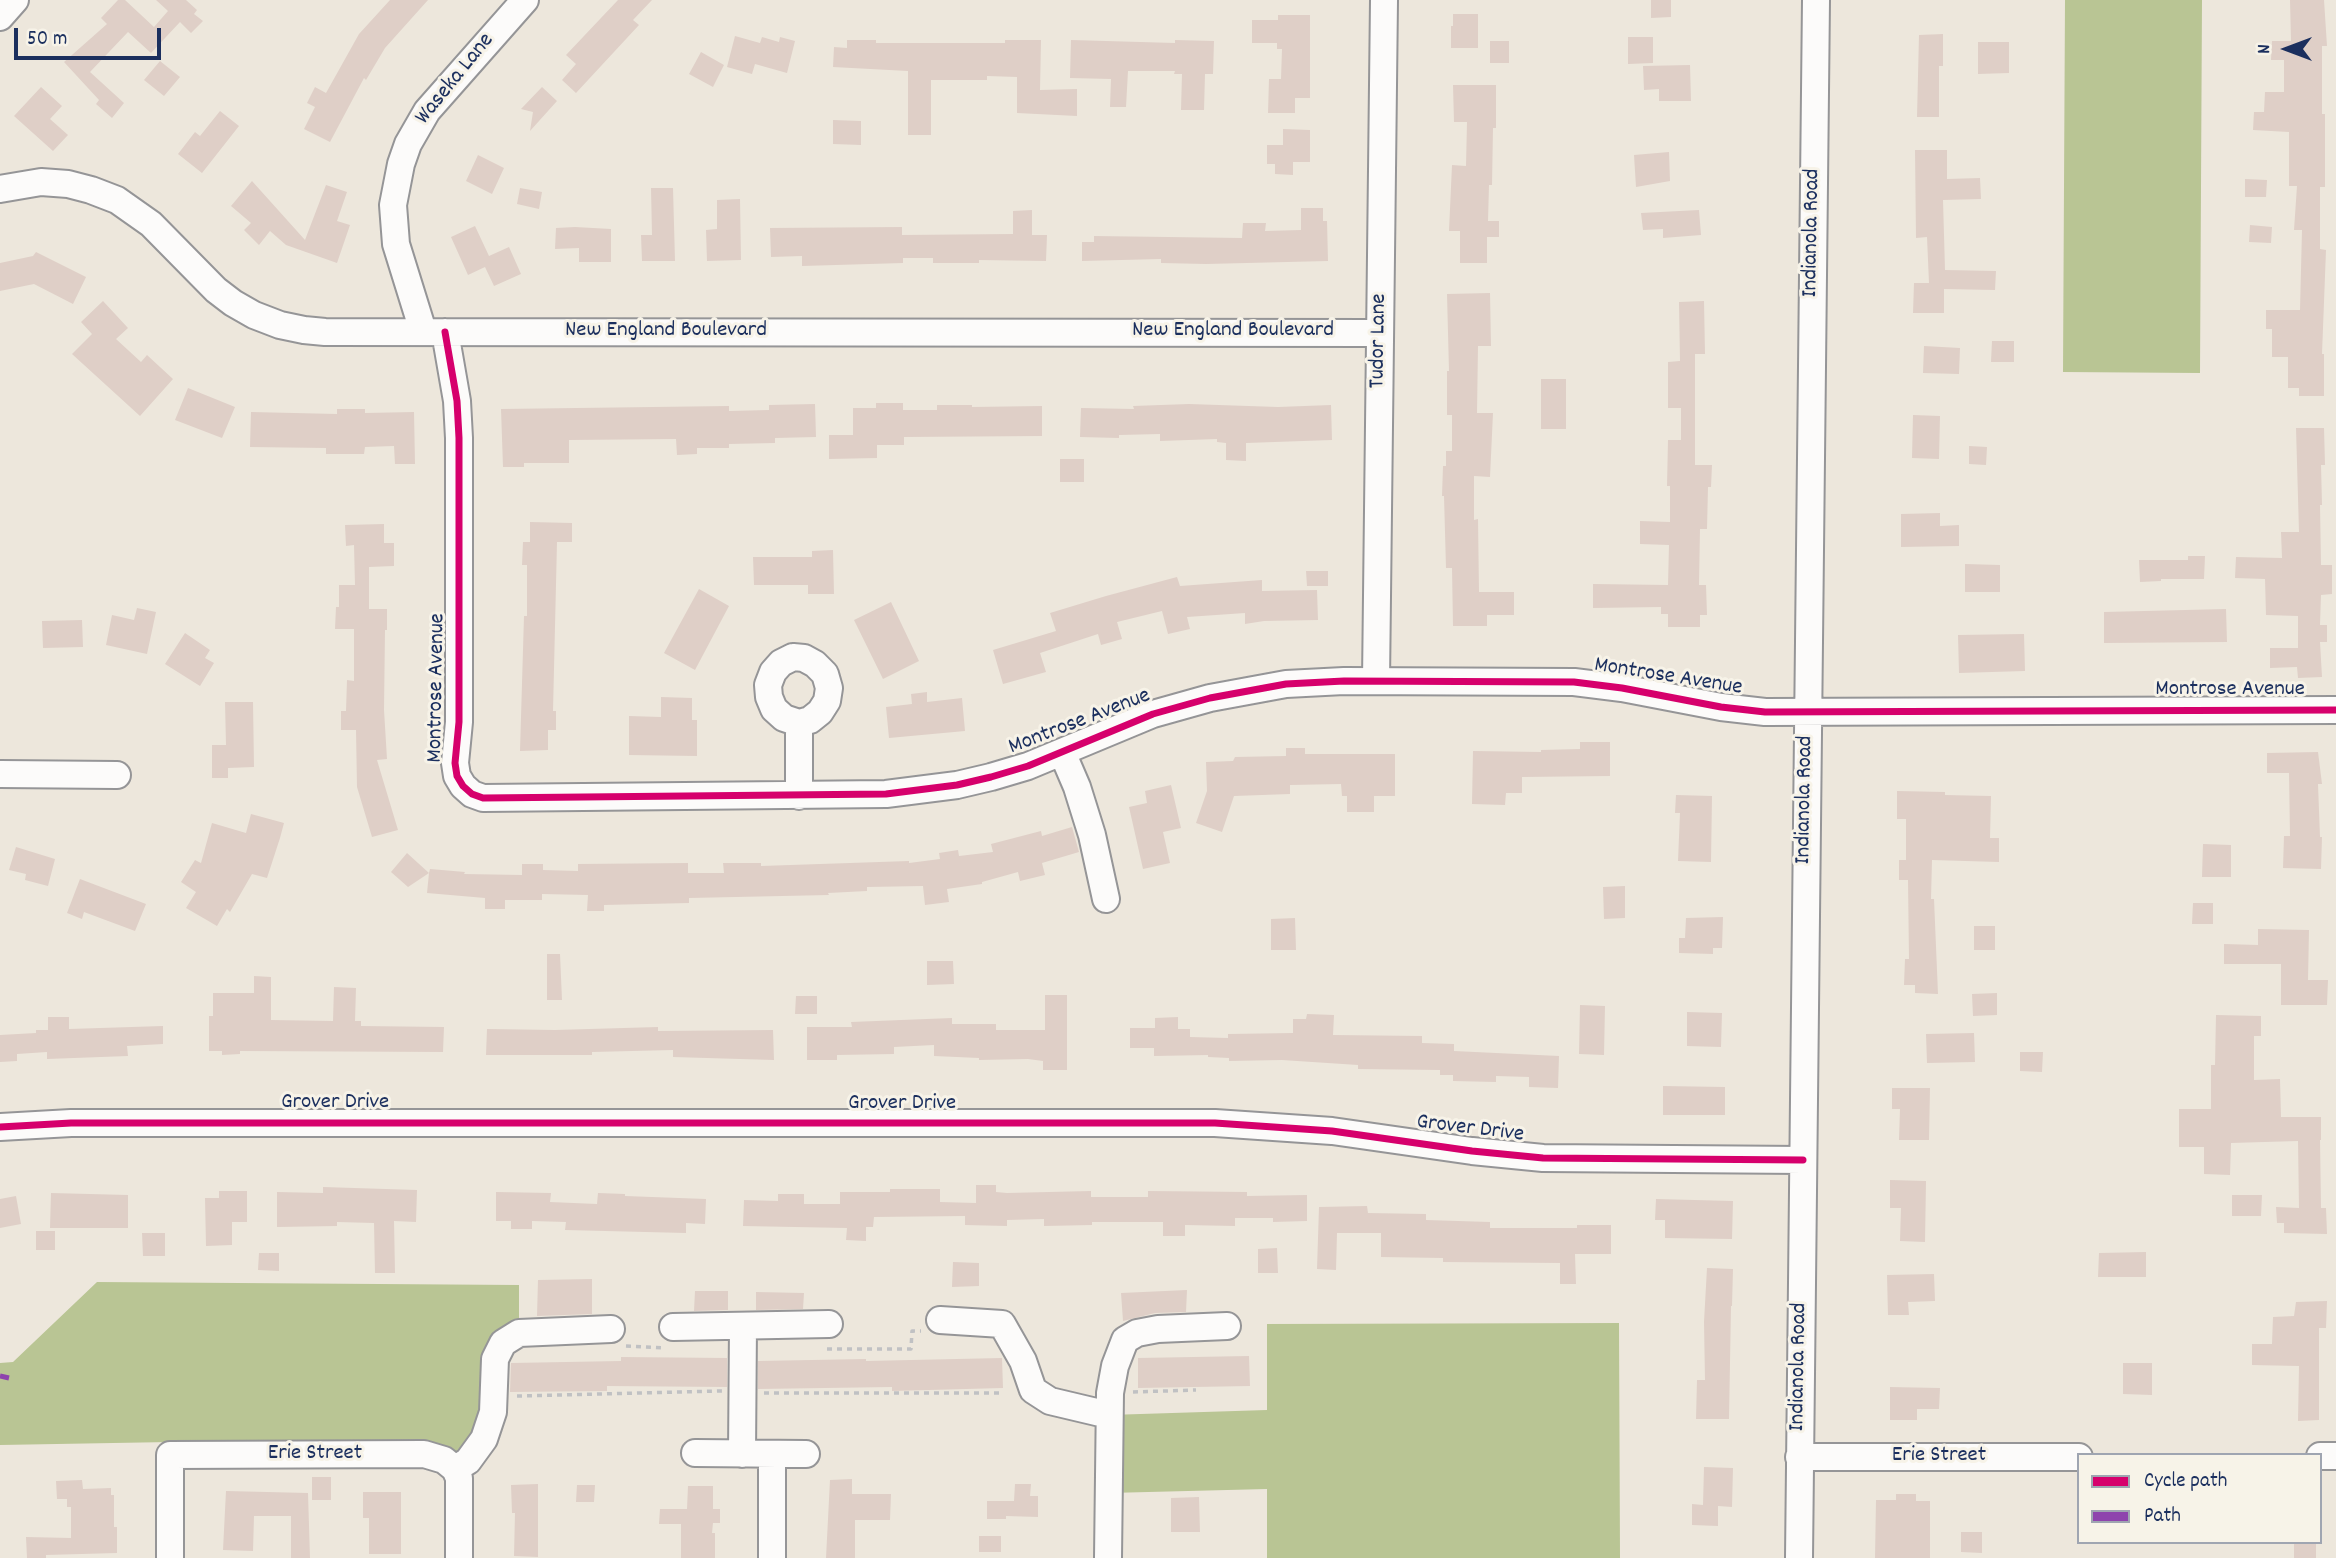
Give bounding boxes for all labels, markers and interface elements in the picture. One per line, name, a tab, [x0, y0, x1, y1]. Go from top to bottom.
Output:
scale bar	[18, 14, 164, 58]
north arrow	[2252, 14, 2322, 84]
text: 50 m	[27, 25, 67, 55]
street label: Waseka Lane	[411, 28, 501, 132]
text: N	[2252, 44, 2279, 54]
street label: Indianola Road	[1798, 168, 1828, 298]
street label: Tudor Lane	[1365, 293, 1395, 389]
street label: New England Boulevard	[565, 318, 767, 346]
street label: New England Boulevard	[1132, 318, 1334, 346]
street label: Montrose Avenue	[423, 613, 453, 763]
street label: Montrose Avenue	[1592, 653, 1744, 703]
street label: Montrose Avenue	[2155, 677, 2305, 705]
street label: Montrose Avenue	[1005, 683, 1155, 763]
street label: Indianola Road	[1791, 735, 1821, 865]
street label: Grover Drive	[281, 1090, 389, 1118]
street label: Grover Drive	[848, 1091, 956, 1119]
street label: Grover Drive	[1415, 1110, 1525, 1150]
street label: Indianola Road	[1785, 1302, 1815, 1432]
street label: Erie Street	[268, 1441, 362, 1469]
street label: Erie Street	[1892, 1443, 1986, 1471]
legend	[2077, 1453, 2322, 1544]
text: Cycle path	[2144, 1467, 2227, 1497]
text: Path	[2144, 1502, 2181, 1532]

